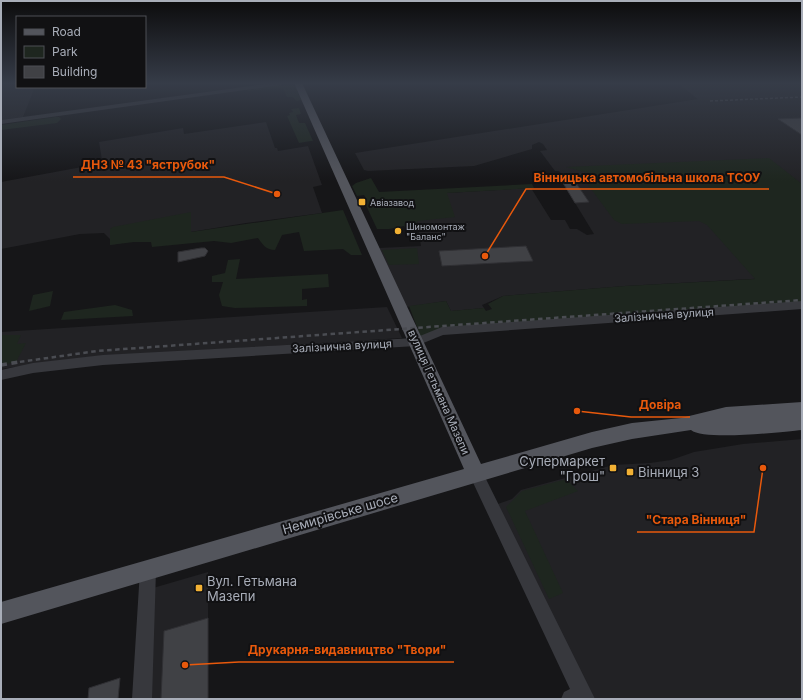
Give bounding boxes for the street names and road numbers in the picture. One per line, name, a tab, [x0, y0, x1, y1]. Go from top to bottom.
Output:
street label: Залізнична вулиця	[614, 305, 714, 325]
street label: вулиця Гетьмана Мазепи	[405, 327, 473, 457]
street label: Залізнична вулиця	[292, 336, 392, 356]
street label: Немирівське шосе	[280, 489, 400, 537]

